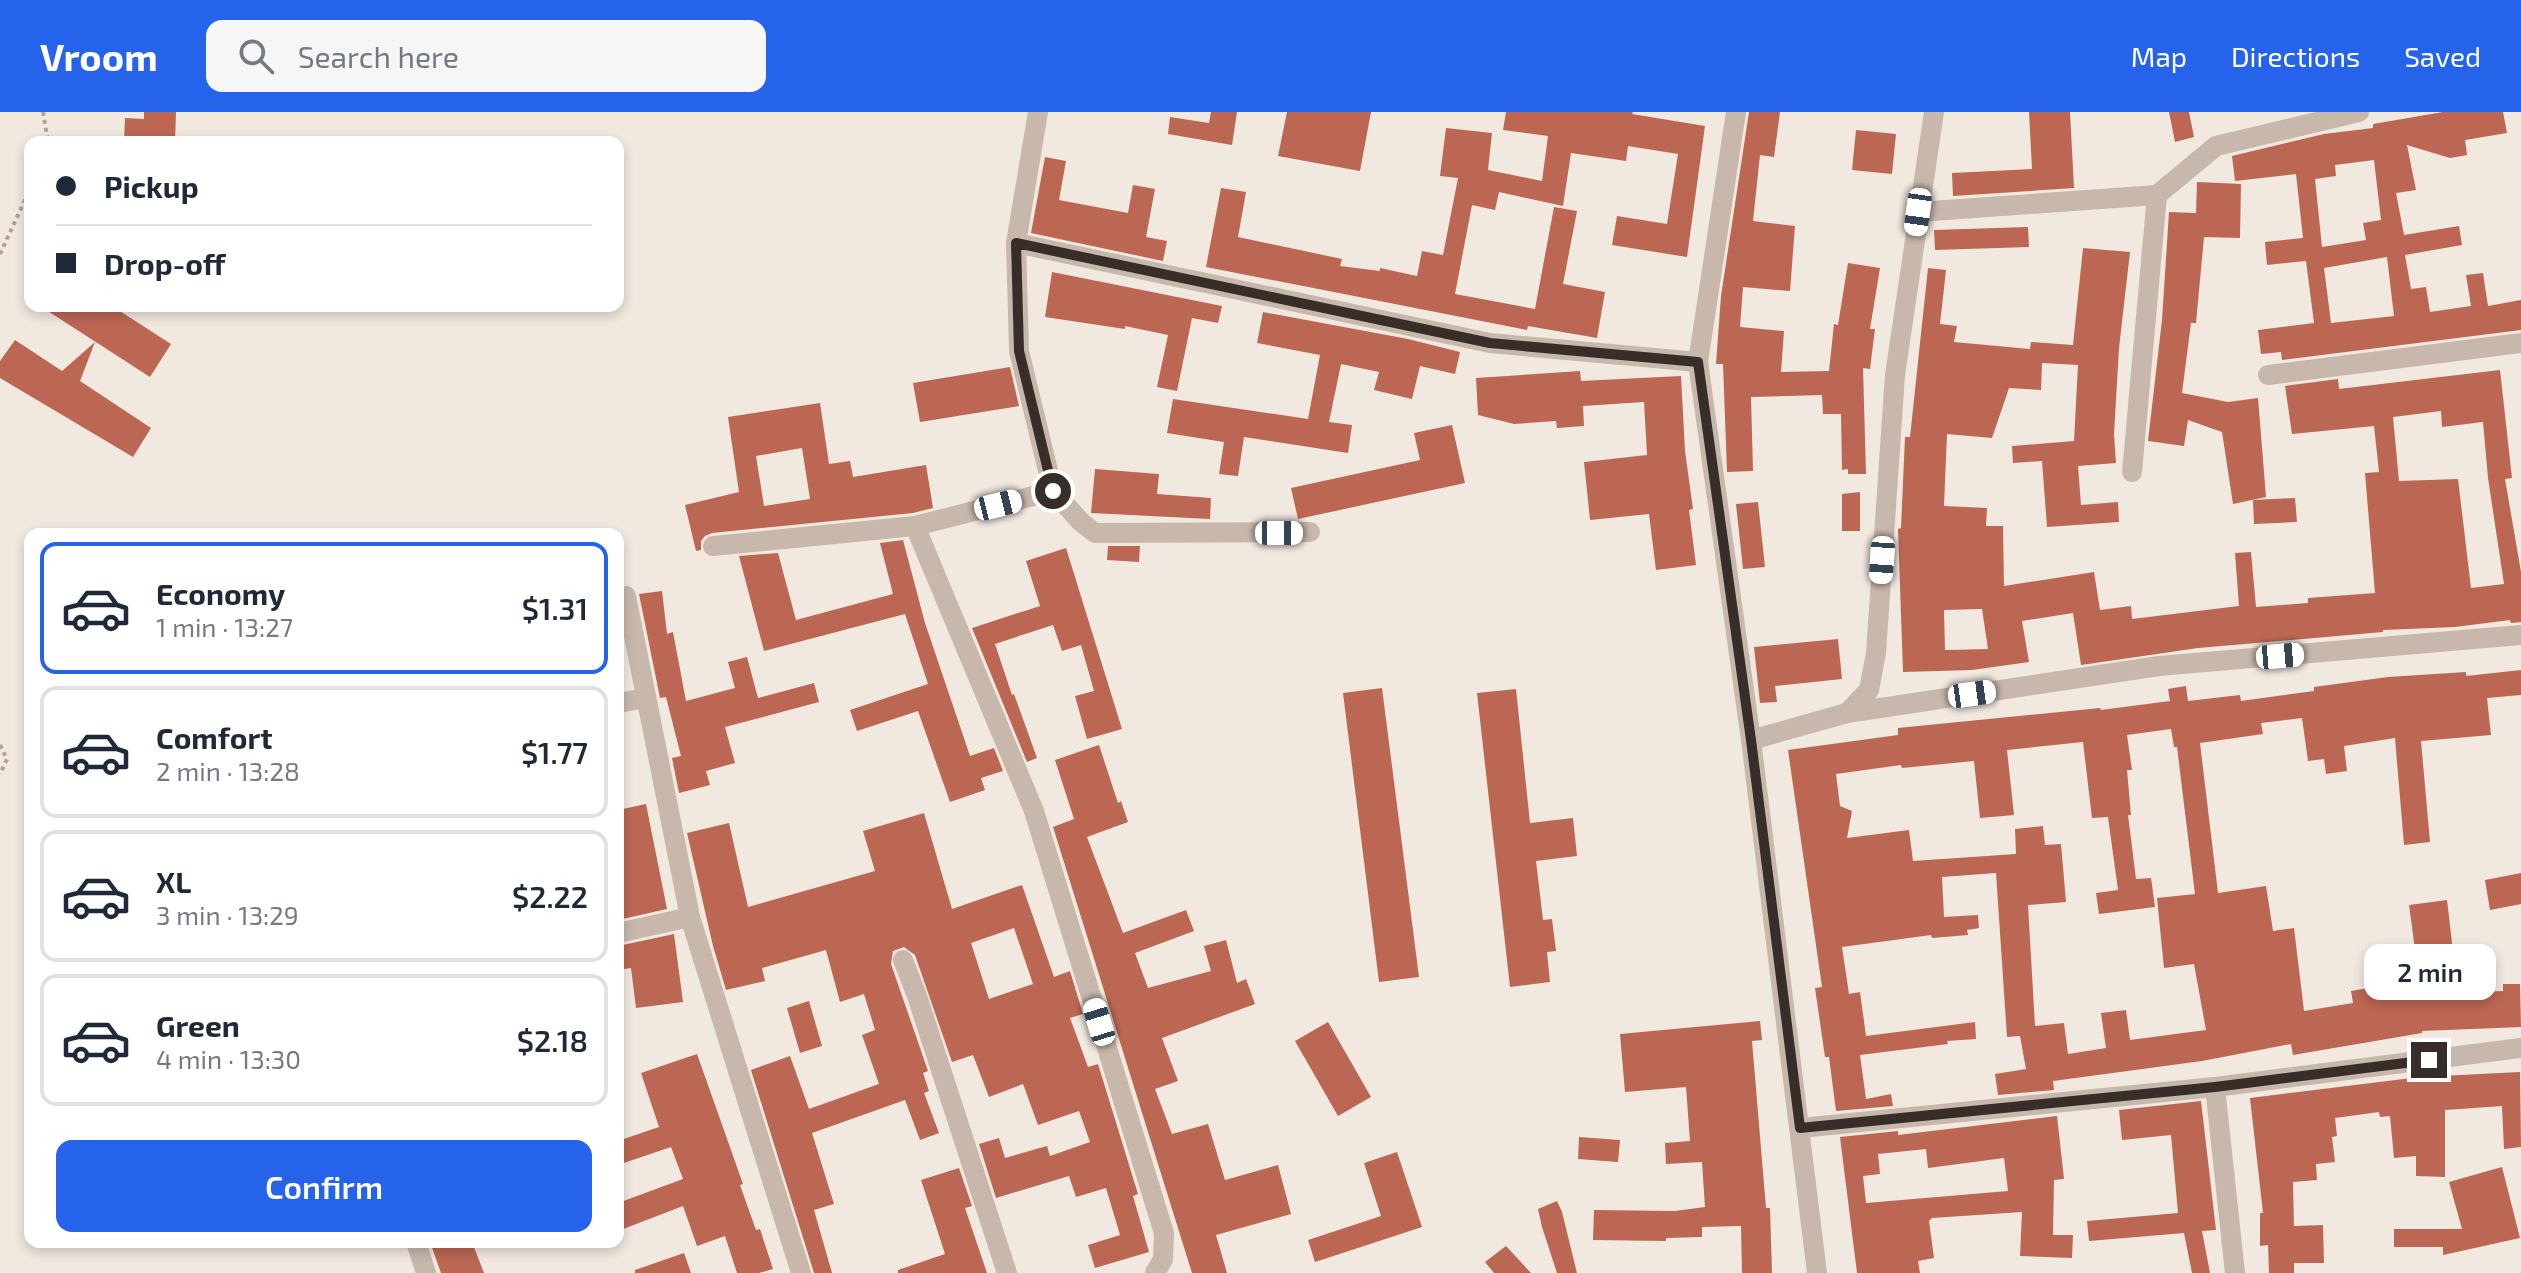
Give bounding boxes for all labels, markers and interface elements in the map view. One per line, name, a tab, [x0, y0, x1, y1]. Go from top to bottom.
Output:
search box	[206, 20, 766, 92]
text: Vroom	[40, 33, 158, 79]
icon: search	[234, 34, 278, 78]
text: Search here	[298, 38, 459, 74]
text: Map	[2131, 39, 2187, 73]
text: Directions	[2231, 39, 2360, 73]
text: Saved	[2404, 39, 2481, 73]
text: Pickup	[104, 168, 199, 204]
car	[1903, 187, 1933, 237]
text: Drop-off	[104, 245, 226, 281]
route start	[1035, 473, 1071, 509]
car	[972, 488, 1024, 522]
car	[1255, 521, 1303, 545]
car	[1868, 535, 1896, 585]
icon: car	[60, 572, 132, 644]
text: Economy	[156, 575, 285, 611]
text: $1.31	[522, 590, 588, 626]
text: 1 min · 13:27	[156, 611, 293, 642]
car	[2255, 642, 2305, 670]
car	[1947, 679, 1997, 709]
icon: car	[60, 716, 132, 788]
text: Comfort	[156, 719, 273, 755]
text: $1.77	[521, 734, 588, 770]
text: 2 min · 13:28	[156, 755, 300, 786]
icon: car	[60, 860, 132, 932]
text: XL	[156, 863, 191, 899]
text: $2.22	[512, 878, 588, 914]
text: 3 min · 13:29	[156, 899, 299, 930]
callout: 2 min	[2363, 944, 2495, 1000]
text: 2 min	[2397, 956, 2463, 987]
car	[1081, 996, 1117, 1048]
icon: car	[60, 1004, 132, 1076]
text: Green	[156, 1007, 240, 1043]
text: $2.18	[517, 1022, 588, 1058]
route end	[2411, 1042, 2447, 1078]
text: 4 min · 13:30	[156, 1043, 301, 1074]
button: Confirm	[56, 1140, 592, 1232]

